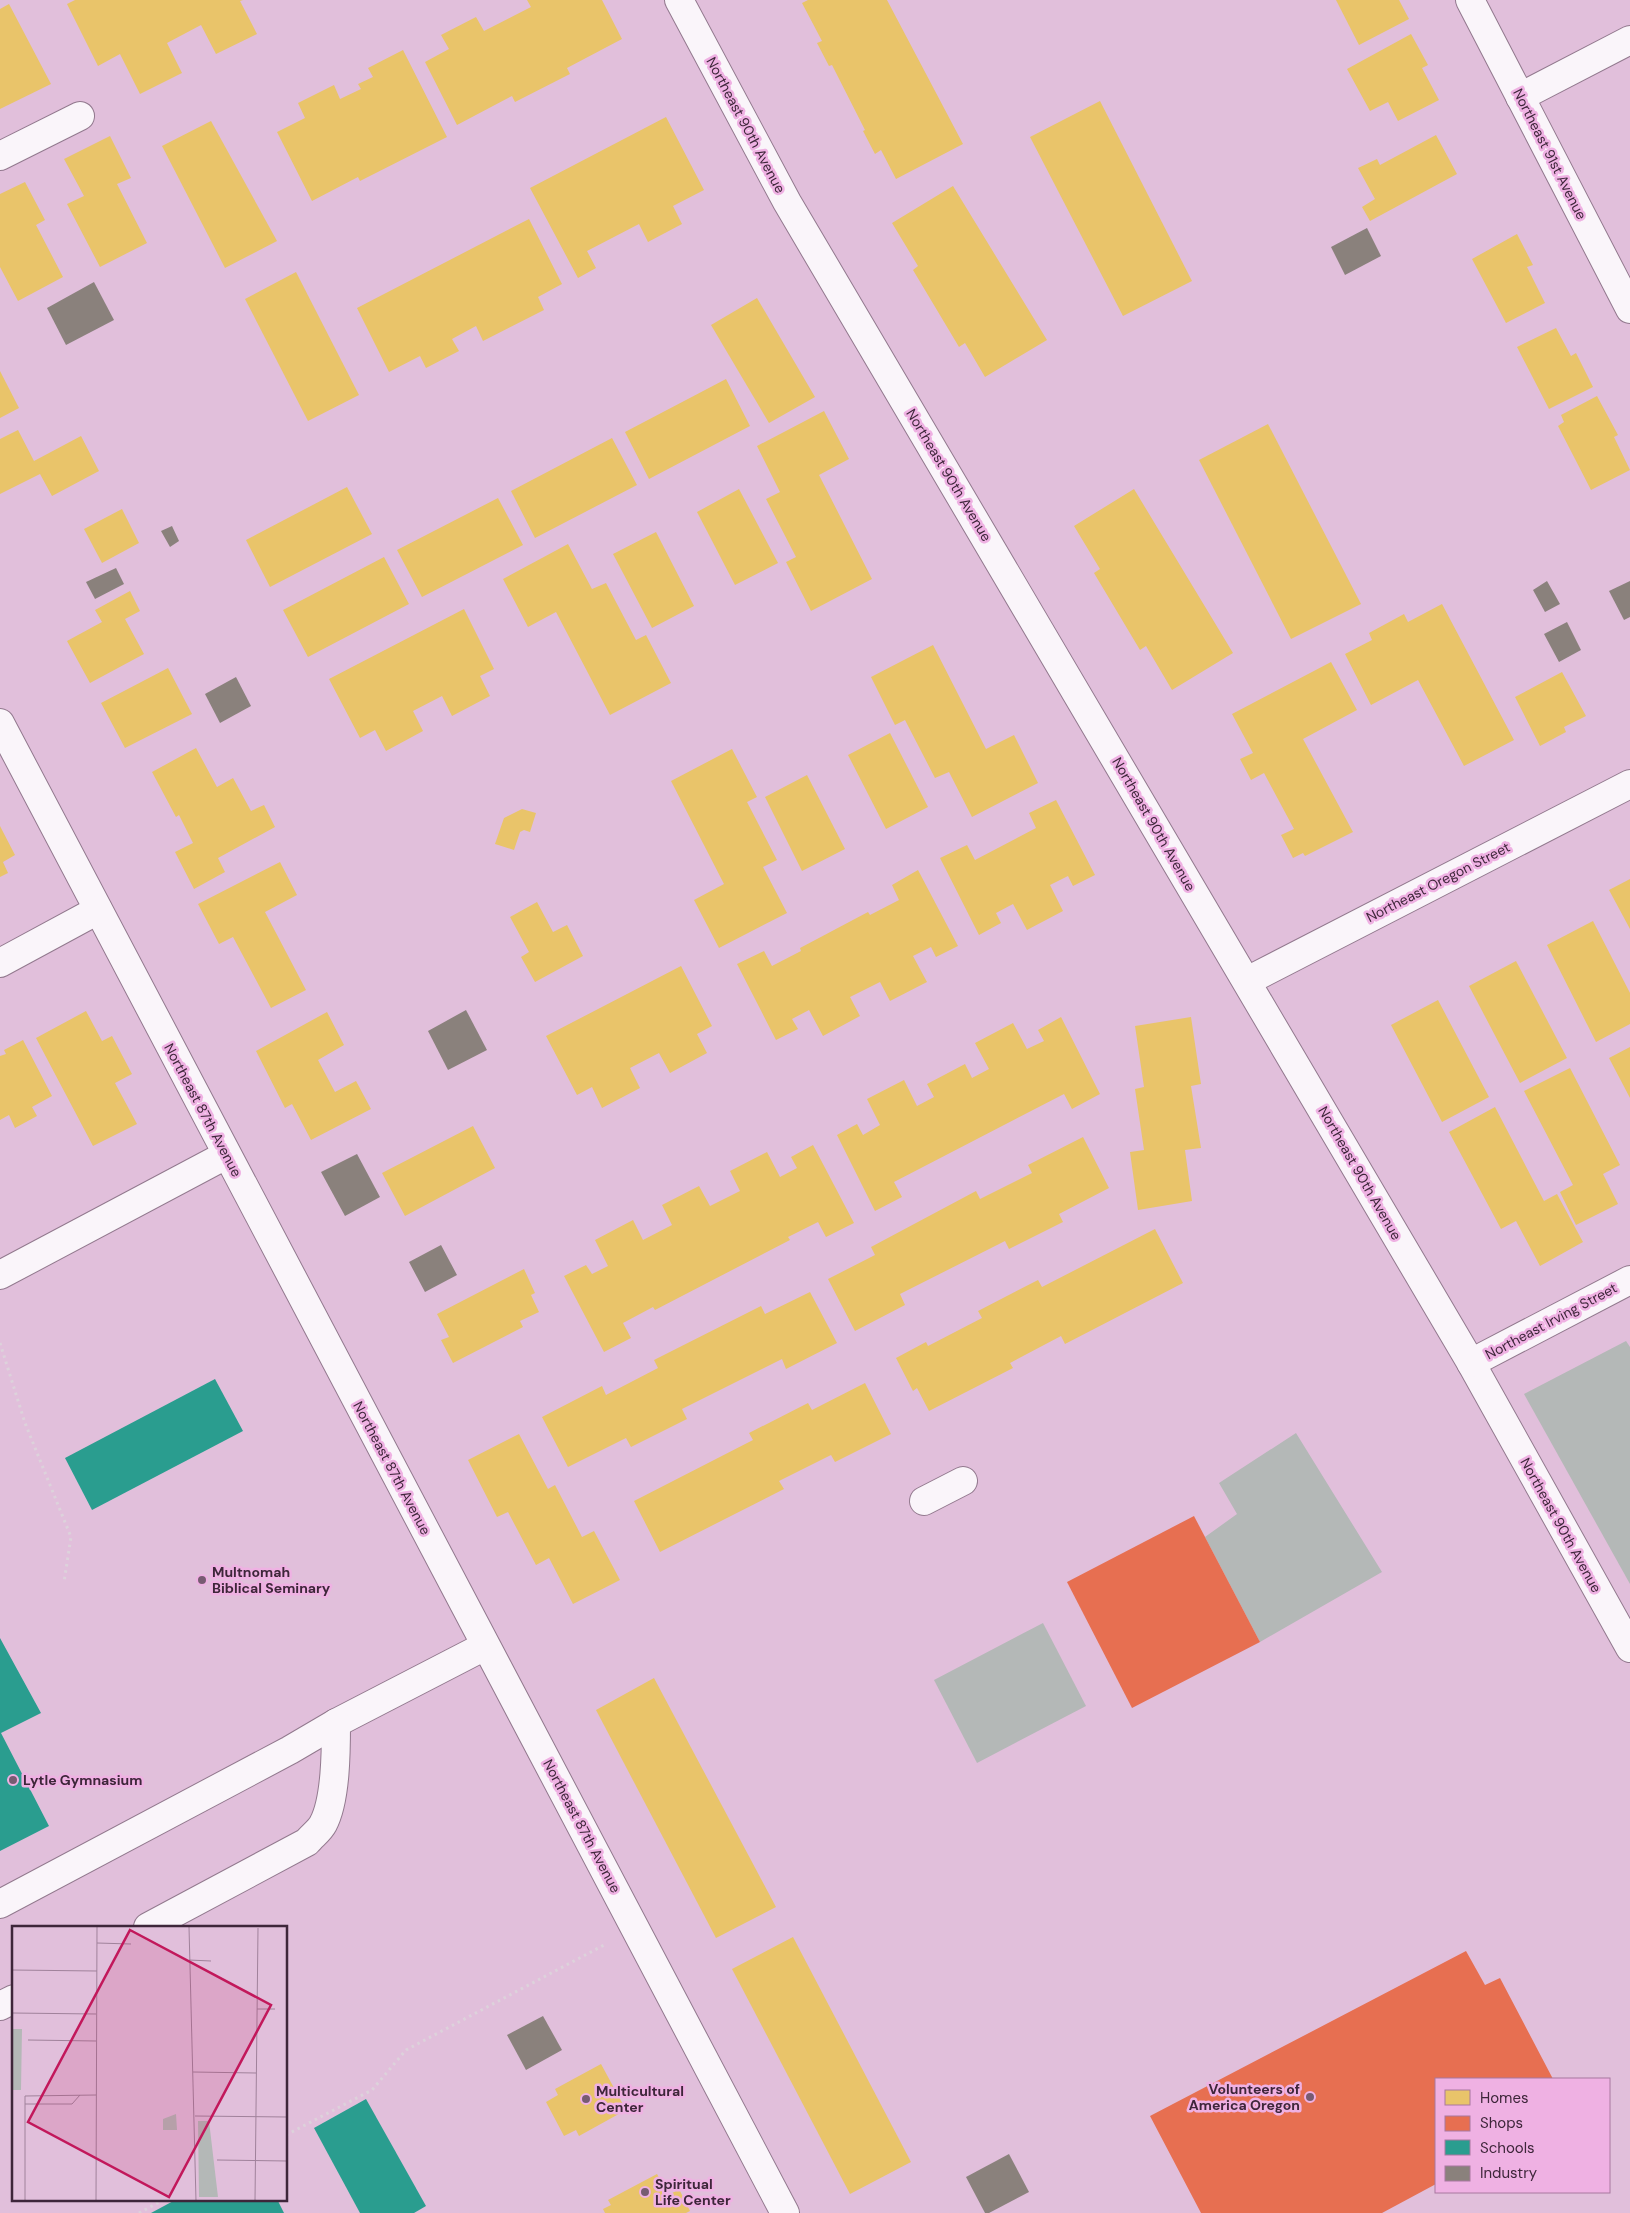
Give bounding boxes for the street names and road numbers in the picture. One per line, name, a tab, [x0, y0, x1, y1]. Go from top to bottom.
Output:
street label: Northeast 90th Avenue	[703, 54, 790, 196]
street label: Northeast 91st Avenue	[1509, 85, 1591, 223]
street label: Northeast 90th Avenue	[902, 405, 996, 545]
street label: Northeast 90th Avenue	[1108, 754, 1200, 894]
street label: Northeast Oregon Street	[1363, 838, 1513, 926]
street label: Northeast 87th Avenue	[160, 1040, 246, 1180]
street label: Northeast 90th Avenue	[1314, 1103, 1406, 1243]
street label: Northeast Irving Street	[1482, 1279, 1620, 1363]
street label: Northeast 87th Avenue	[349, 1398, 435, 1538]
street label: Northeast 90th Avenue	[1516, 1454, 1606, 1596]
street label: Northeast 87th Avenue	[539, 1756, 625, 1896]

